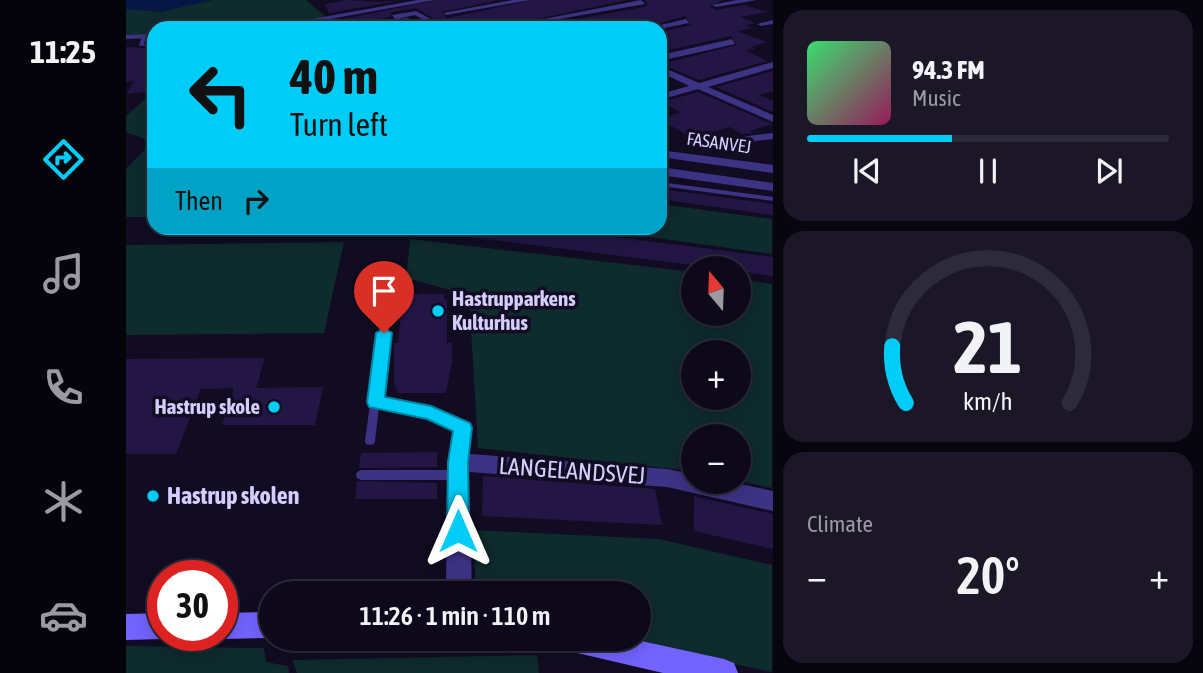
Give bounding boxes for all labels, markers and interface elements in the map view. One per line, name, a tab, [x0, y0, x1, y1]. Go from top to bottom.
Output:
text: 11:25	[30, 33, 96, 70]
text: 40 m	[290, 48, 378, 104]
icon: left	[175, 49, 266, 140]
text: 94.3 FM	[912, 55, 985, 85]
text: Music	[912, 85, 960, 111]
text: Turn left	[290, 106, 388, 143]
street label: FASANVEJ	[685, 128, 753, 157]
icon: directions	[39, 135, 88, 184]
icon: previous	[848, 152, 886, 190]
icon: pause	[969, 152, 1007, 190]
icon: next	[1090, 152, 1128, 190]
icon: right	[237, 182, 275, 220]
text: Then	[175, 186, 223, 216]
icon: music	[39, 249, 88, 298]
north arrow	[681, 256, 751, 326]
map controls	[681, 256, 751, 494]
pin	[354, 261, 414, 333]
icon: arrive	[365, 272, 403, 310]
place label: Hastrupparkens Kulturhus	[452, 286, 576, 334]
marker: Hastrupparkens Kulturhus	[430, 303, 446, 319]
text: 21	[954, 305, 1022, 388]
button: +	[681, 340, 751, 410]
icon: phone	[39, 363, 88, 412]
text: km/h	[963, 386, 1013, 414]
place label: Hastrup skole	[154, 394, 260, 418]
marker: Hastrup skole	[266, 399, 282, 415]
button: −	[681, 424, 751, 494]
street label: LANGELANDSVEJ	[498, 452, 646, 489]
icon: climate	[39, 477, 88, 526]
place label: Hastrup skolen	[167, 482, 299, 509]
marker: Hastrup skolen	[145, 488, 161, 504]
position arrow	[421, 494, 495, 568]
text: Climate	[807, 511, 873, 537]
text: 20°	[956, 545, 1020, 605]
text: −	[807, 554, 827, 597]
text: +	[1149, 554, 1169, 597]
speed limit sign: 30	[147, 560, 238, 651]
icon: car	[39, 591, 88, 640]
text: 11:26 · 1 min · 110 m	[360, 601, 550, 631]

